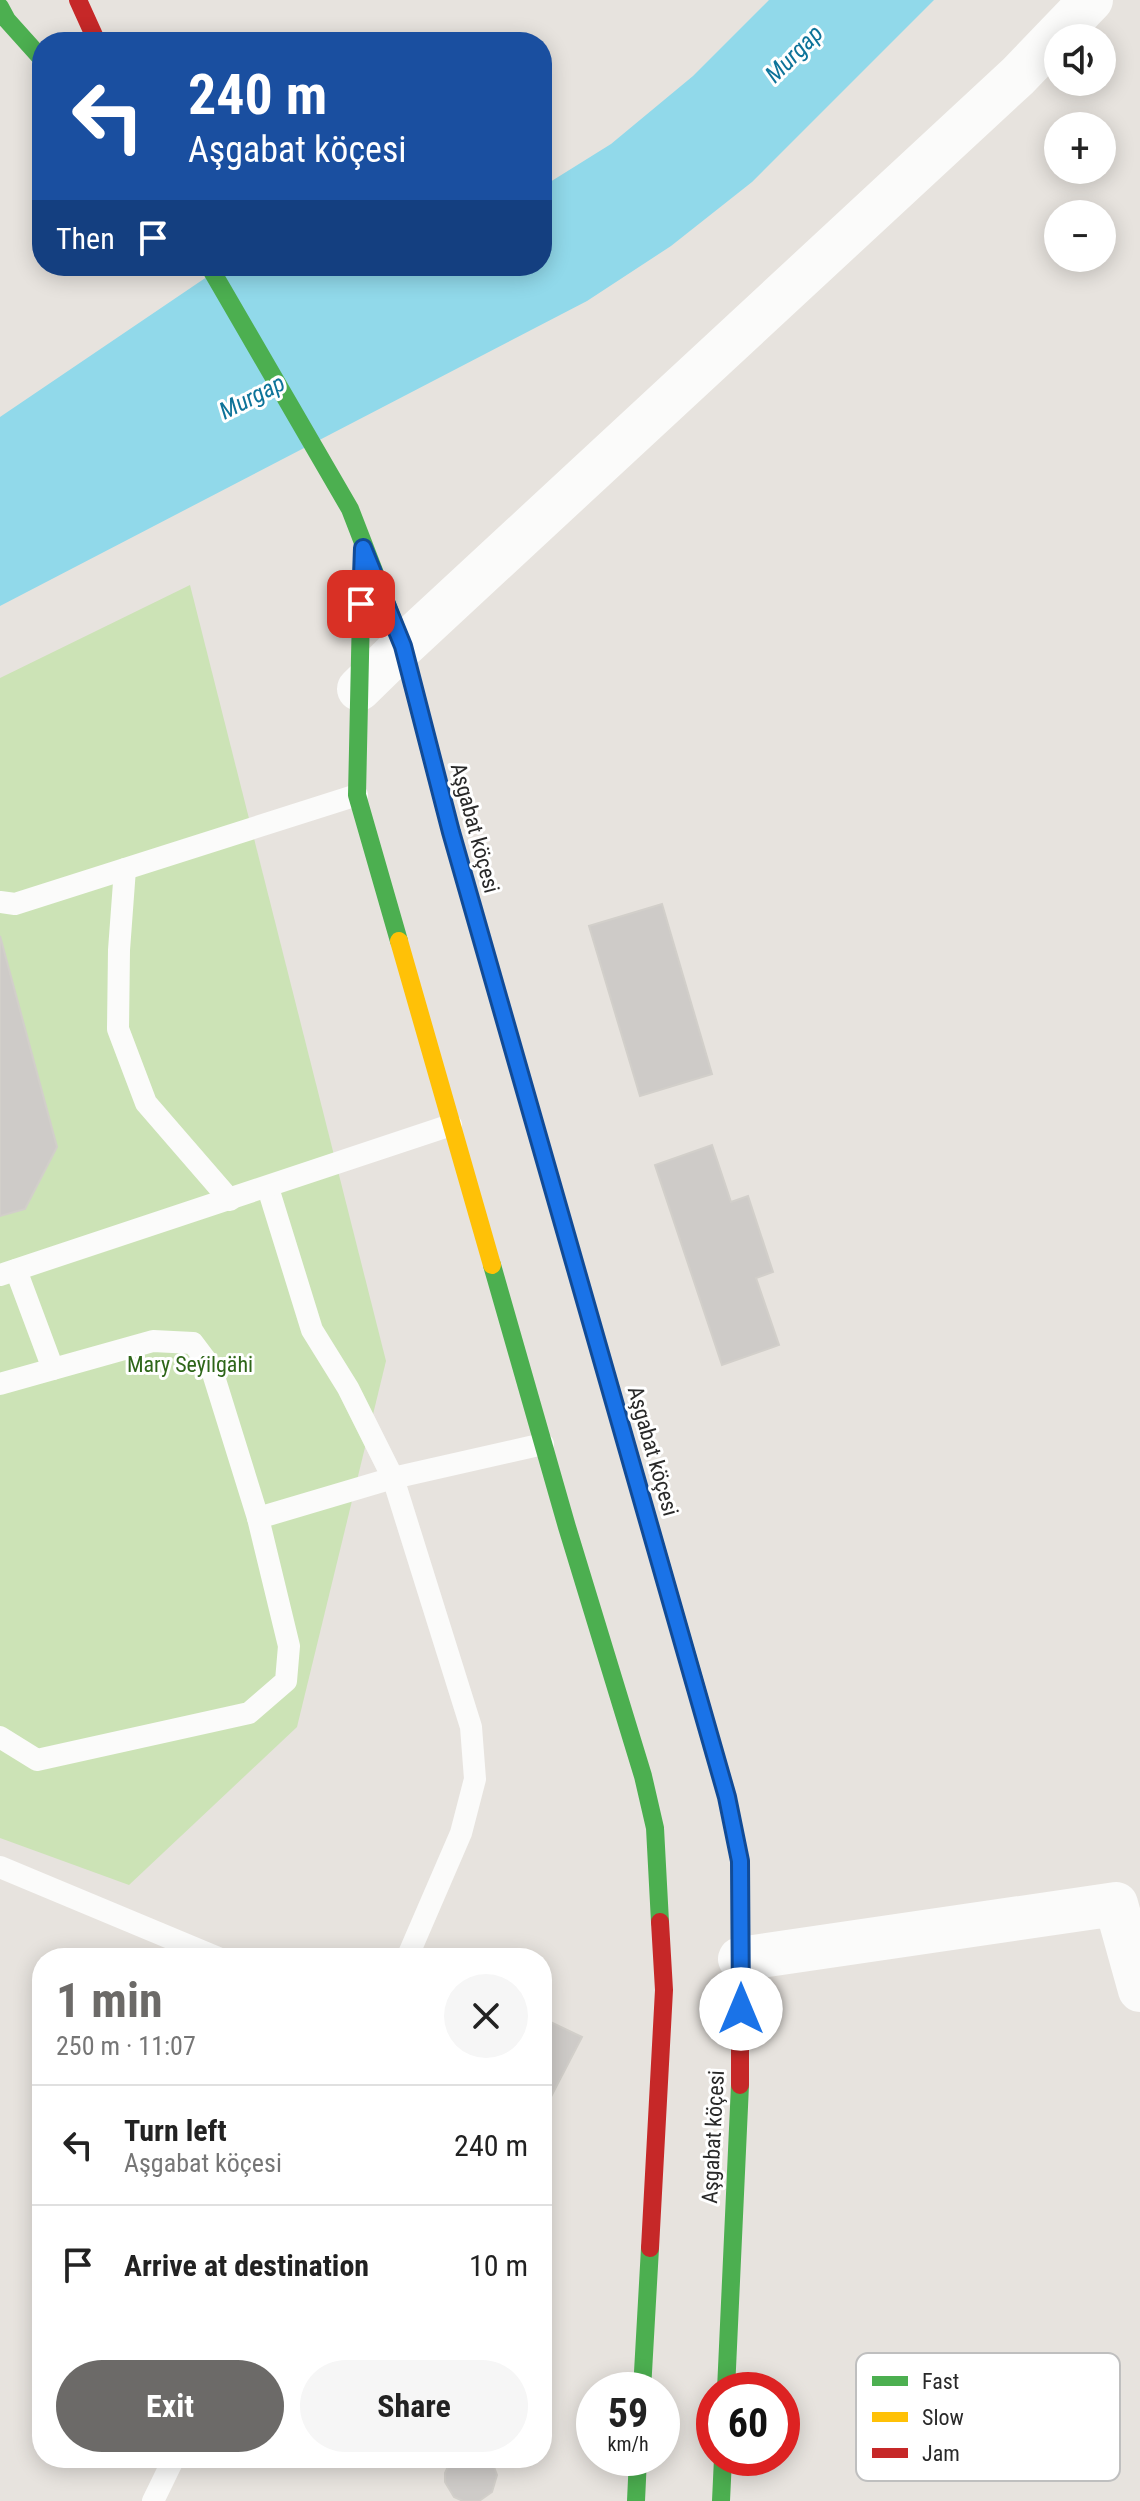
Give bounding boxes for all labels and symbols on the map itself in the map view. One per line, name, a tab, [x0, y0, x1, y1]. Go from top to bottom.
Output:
water label: Murgap	[759, 19, 829, 89]
water label: Murgap	[215, 369, 289, 425]
pin	[327, 570, 395, 638]
street label: Aşgabat köçesi	[446, 760, 504, 896]
park label: Mary Seýilgähi	[127, 1352, 253, 1377]
street label: Aşgabat köçesi	[623, 1383, 683, 1519]
position arrow	[699, 1967, 783, 2051]
street label: Aşgabat köçesi	[697, 2070, 729, 2204]
legend	[856, 2353, 1120, 2481]
text: Fast	[922, 2369, 959, 2394]
speed limit sign: 60	[696, 2372, 800, 2476]
text: Slow	[922, 2405, 964, 2430]
text: Jam	[922, 2441, 960, 2466]

